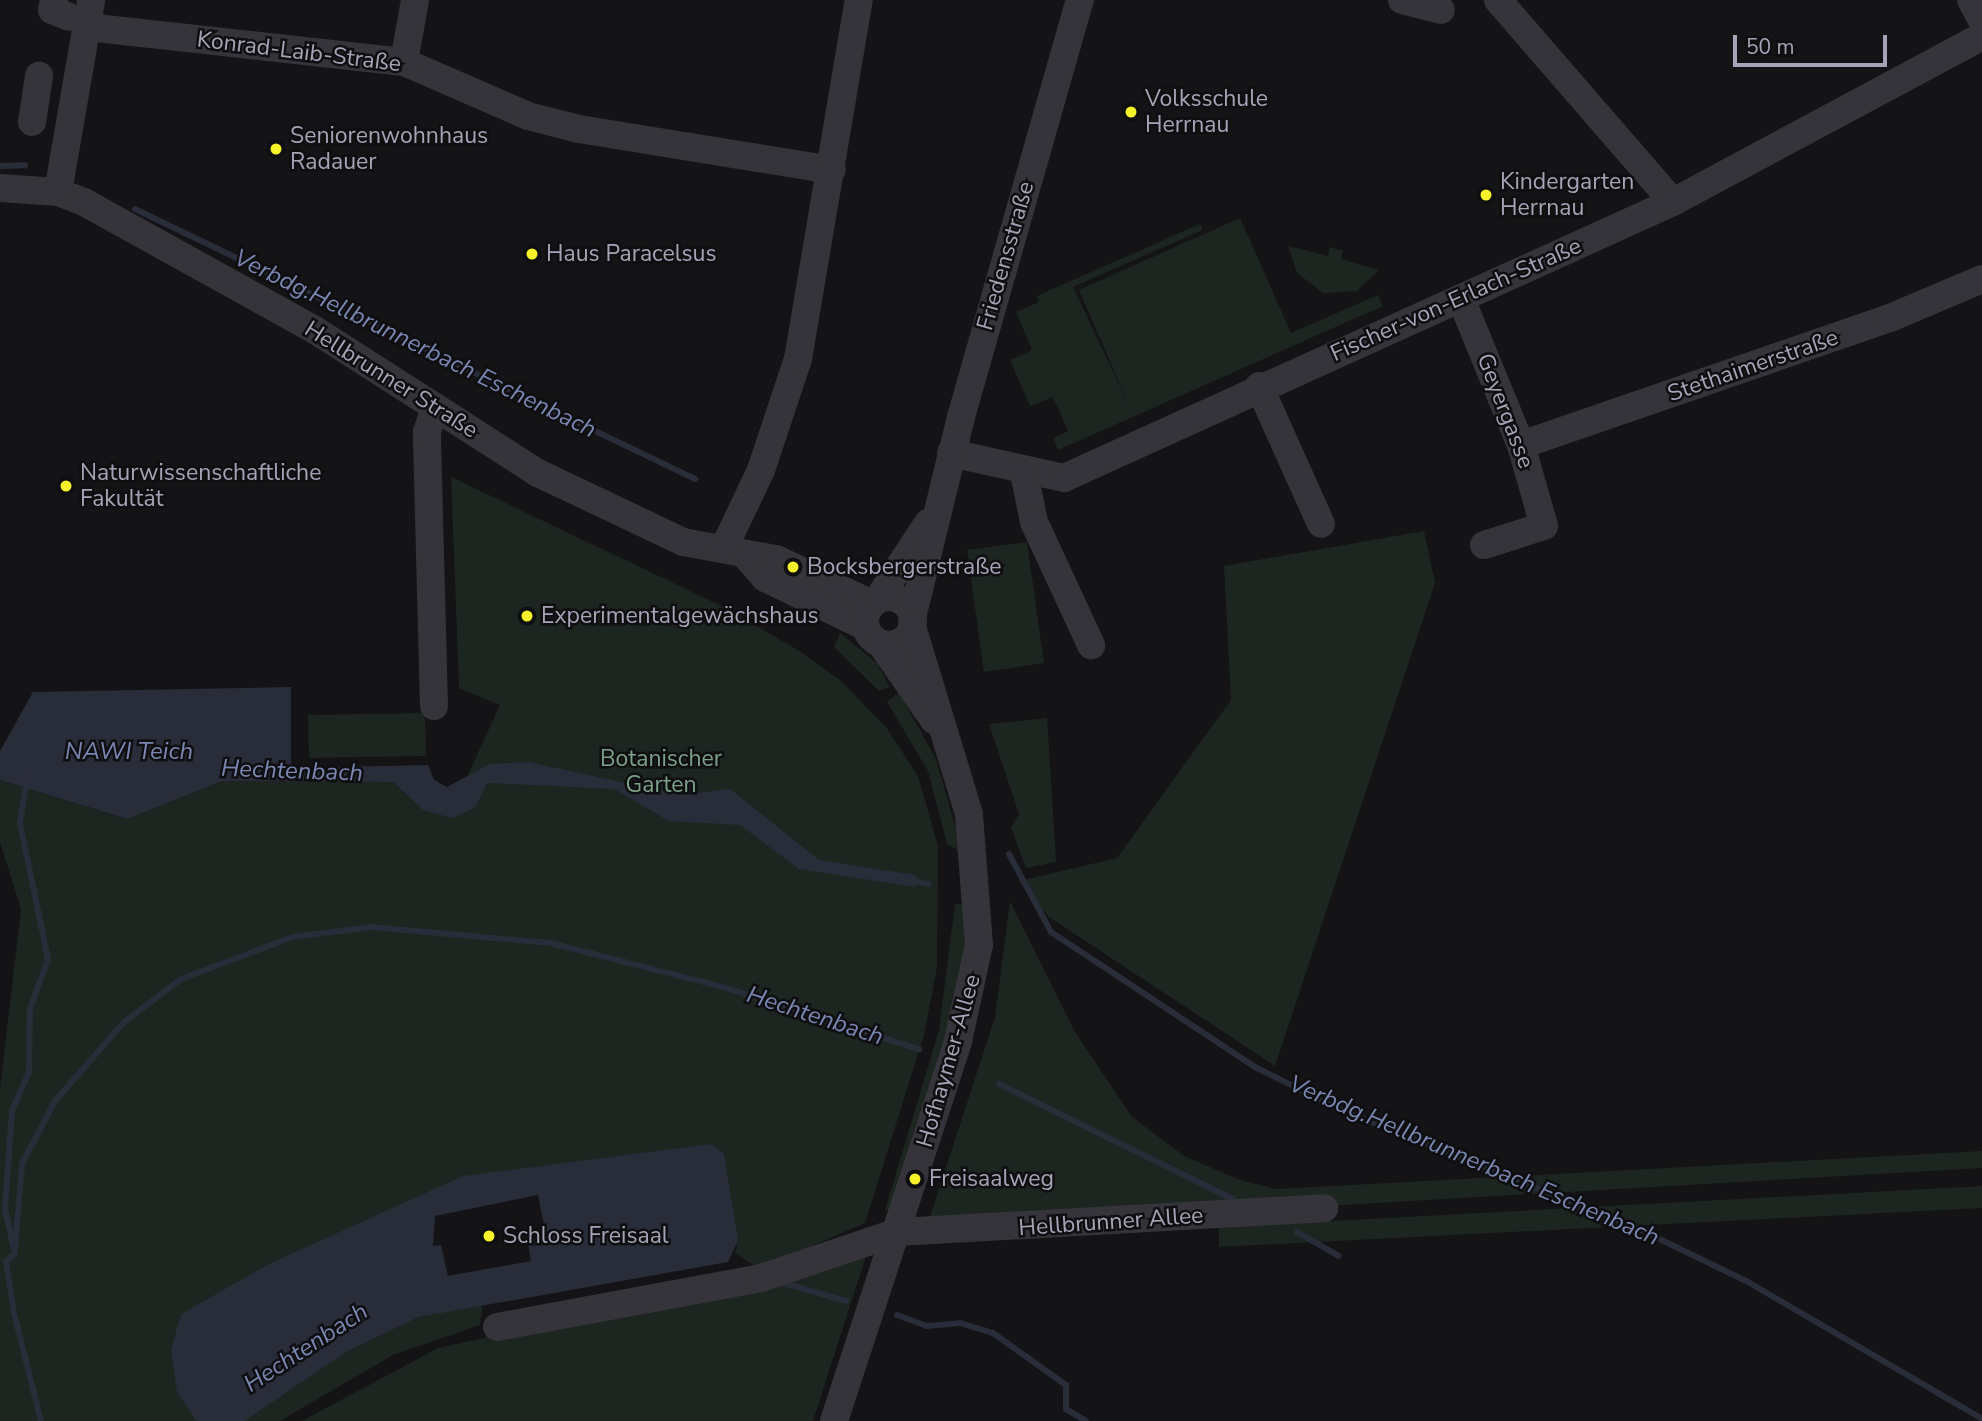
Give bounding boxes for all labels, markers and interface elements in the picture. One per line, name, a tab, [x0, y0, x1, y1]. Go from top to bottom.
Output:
scale bar	[1737, 21, 1891, 65]
street label: Konrad-Laib-Straße	[195, 26, 403, 78]
text: 50 m	[1746, 33, 1795, 61]
place label: Volksschule Herrnau	[1145, 85, 1268, 139]
marker: Volksschule Herrnau	[1123, 104, 1139, 120]
place label: Seniorenwohnhaus Radauer	[290, 122, 488, 176]
marker: Seniorenwohnhaus Radauer	[268, 141, 284, 157]
place label: Kindergarten Herrnau	[1500, 168, 1634, 222]
street label: Friedensstraße	[972, 178, 1040, 334]
marker: Kindergarten Herrnau	[1478, 187, 1494, 203]
street label: Fischer-von-Erlach-Straße	[1326, 232, 1586, 368]
place label: Haus Paracelsus	[546, 240, 716, 268]
water label: Verbdg.Hellbrunnerbach Eschenbach	[229, 243, 601, 445]
marker: Haus Paracelsus	[524, 246, 540, 262]
street label: Hellbrunner Straße	[299, 316, 483, 444]
street label: Stethaimerstraße	[1664, 324, 1842, 408]
street label: Geyergasse	[1470, 350, 1540, 472]
place label: Naturwissenschaftliche Fakultät	[80, 459, 321, 513]
marker: Naturwissenschaftliche Fakultät	[58, 478, 74, 494]
place label: Bocksbergerstraße	[807, 553, 1002, 581]
marker: Bocksbergerstraße	[785, 559, 801, 575]
place label: Experimentalgewächshaus	[541, 602, 818, 630]
marker: Experimentalgewächshaus	[519, 608, 535, 624]
water label: NAWI Teich	[65, 738, 193, 766]
park label: Botanischer Garten	[600, 745, 722, 799]
water label: Hechtenbach	[221, 754, 363, 788]
street label: Hofhaymer-Allee	[911, 971, 987, 1151]
water label: Hechtenbach	[743, 980, 887, 1052]
water label: Verbdg.Hellbrunnerbach Eschenbach	[1285, 1070, 1663, 1252]
place label: Freisaalweg	[929, 1165, 1054, 1193]
marker: Freisaalweg	[907, 1171, 923, 1187]
street label: Hellbrunner Allee	[1018, 1202, 1204, 1242]
place label: Schloss Freisaal	[503, 1222, 669, 1250]
marker: Schloss Freisaal	[481, 1228, 497, 1244]
water label: Hechtenbach	[239, 1297, 373, 1399]

